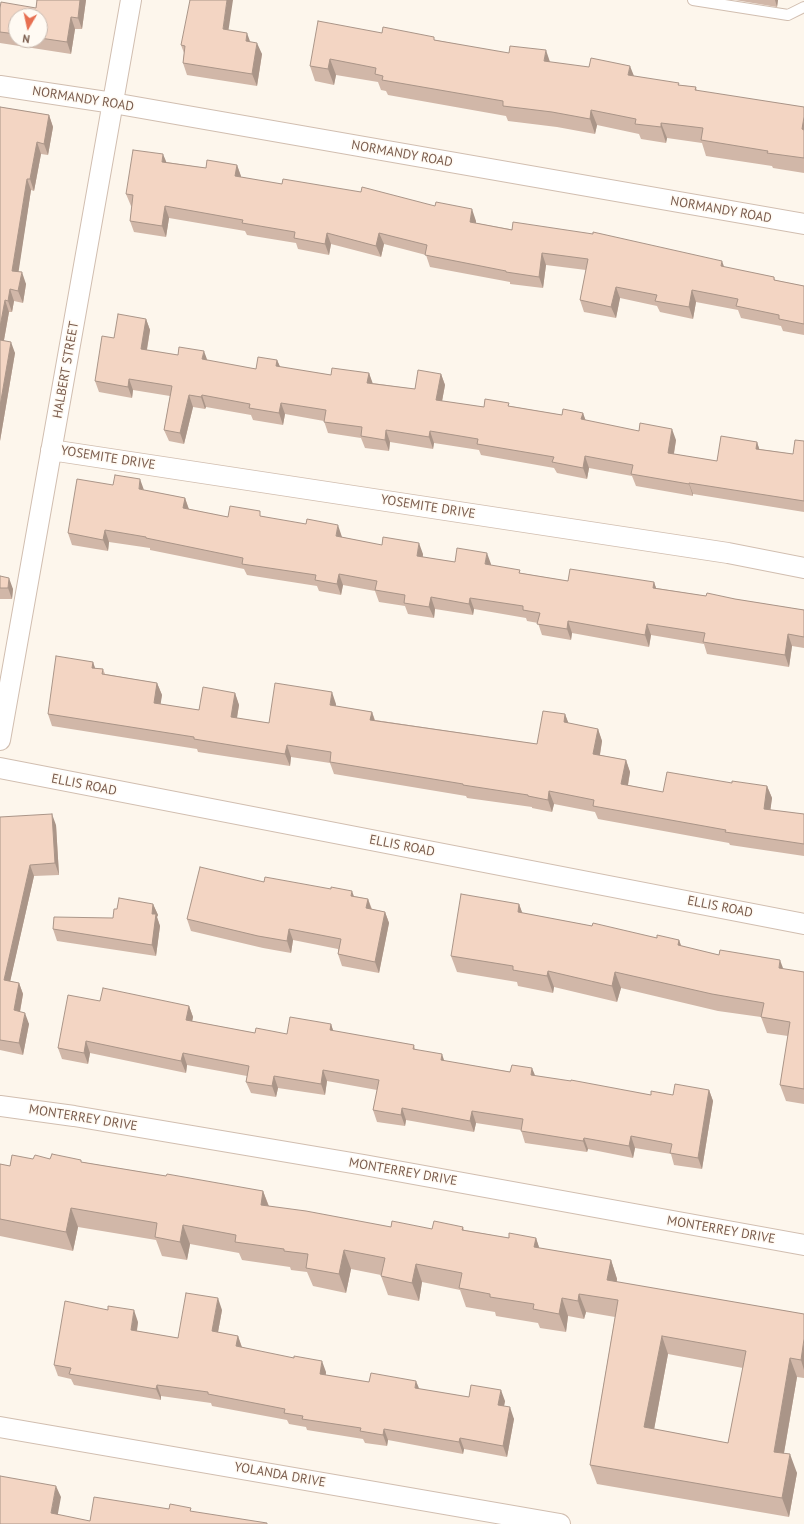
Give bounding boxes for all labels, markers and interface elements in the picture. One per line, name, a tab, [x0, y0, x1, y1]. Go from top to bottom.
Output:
north arrow	[8, 8, 48, 48]
text: N	[22, 31, 31, 46]
street label: NORMANDY ROAD	[31, 83, 135, 115]
street label: NORMANDY ROAD	[350, 137, 454, 171]
street label: NORMANDY ROAD	[669, 193, 773, 227]
street label: HALBERT STREET	[50, 320, 82, 420]
street label: YOSEMITE DRIVE	[60, 443, 156, 473]
street label: YOSEMITE DRIVE	[380, 492, 476, 522]
street label: ELLIS ROAD	[50, 771, 118, 799]
street label: ELLIS ROAD	[368, 832, 436, 860]
street label: ELLIS ROAD	[686, 893, 754, 921]
street label: MONTERREY DRIVE	[28, 1102, 138, 1134]
street label: MONTERREY DRIVE	[348, 1155, 458, 1189]
street label: MONTERREY DRIVE	[666, 1213, 776, 1247]
street label: YOLANDA DRIVE	[233, 1459, 327, 1491]

